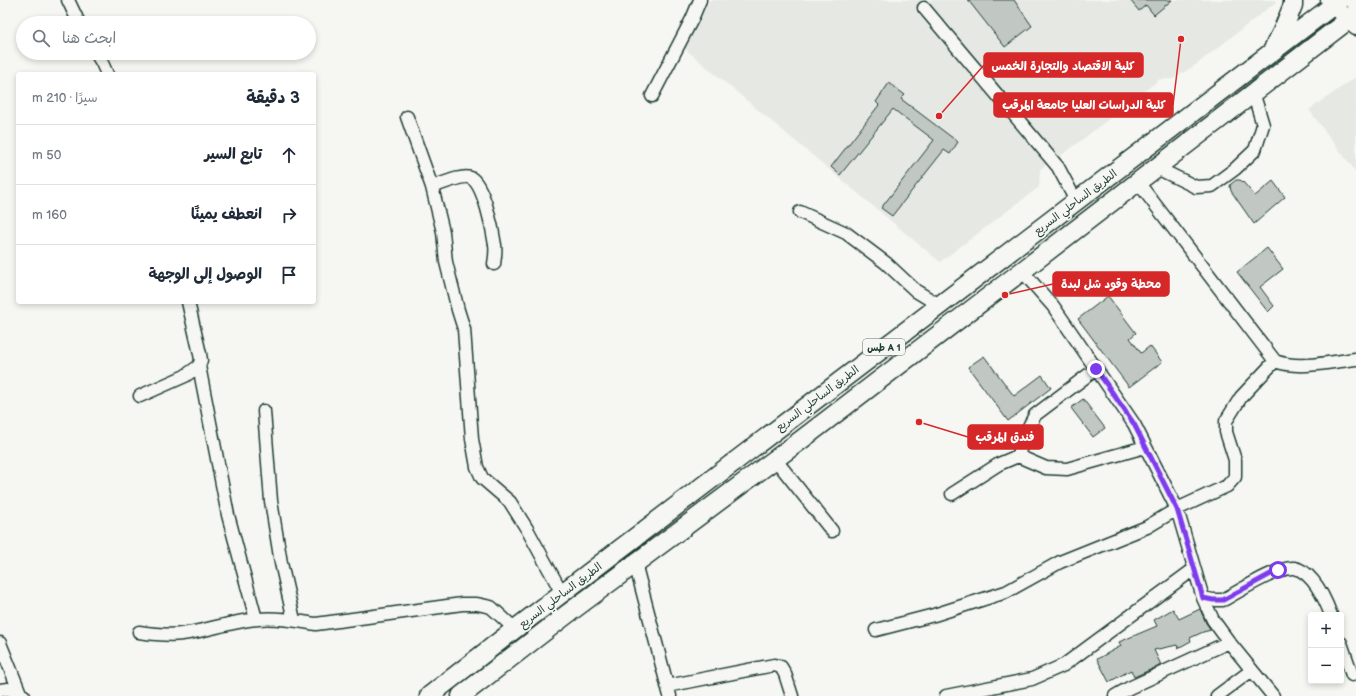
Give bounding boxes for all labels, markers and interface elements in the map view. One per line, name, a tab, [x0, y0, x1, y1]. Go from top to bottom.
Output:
search box	[16, 16, 316, 60]
icon: search	[30, 27, 52, 49]
text: ابحث هنا	[62, 29, 116, 48]
callout: كلية الاقتصاد والتجارة الخمس	[984, 53, 1143, 77]
text: كلية الاقتصاد والتجارة الخمس	[991, 59, 1135, 74]
text: 3 دقيقة	[246, 88, 300, 108]
text: سيرًا · 210 m	[32, 90, 98, 106]
callout: كلية الدراسات العليا جامعة المرقب	[994, 93, 1173, 117]
text: كلية الدراسات العليا جامعة المرقب	[1002, 98, 1166, 113]
icon: ahead	[278, 144, 300, 166]
text: تابع السير	[204, 145, 262, 164]
text: 50 m	[32, 147, 61, 163]
street label: الطريق الساحلي السريع	[1031, 167, 1122, 241]
icon: right	[278, 204, 300, 226]
text: انعطف يمينًا	[191, 205, 262, 224]
text: 160 m	[32, 207, 67, 223]
icon: arrive	[278, 264, 300, 286]
text: الوصول إلى الوجهة	[148, 265, 262, 284]
callout: محطة وقود شل لبدة	[1053, 272, 1169, 296]
text: محطة وقود شل لبدة	[1061, 277, 1161, 292]
road number: طس A 1	[863, 339, 905, 355]
route end	[1087, 360, 1105, 378]
street label: الطريق الساحلي السريع	[773, 363, 864, 437]
callout: فندق المرقب	[968, 425, 1043, 449]
text: فندق المرقب	[976, 430, 1034, 445]
street label: الطريق الساحلي السريع	[516, 560, 607, 634]
route start	[1269, 561, 1287, 579]
map controls	[1308, 612, 1344, 684]
button: +	[1308, 612, 1344, 648]
button: −	[1308, 648, 1344, 684]

